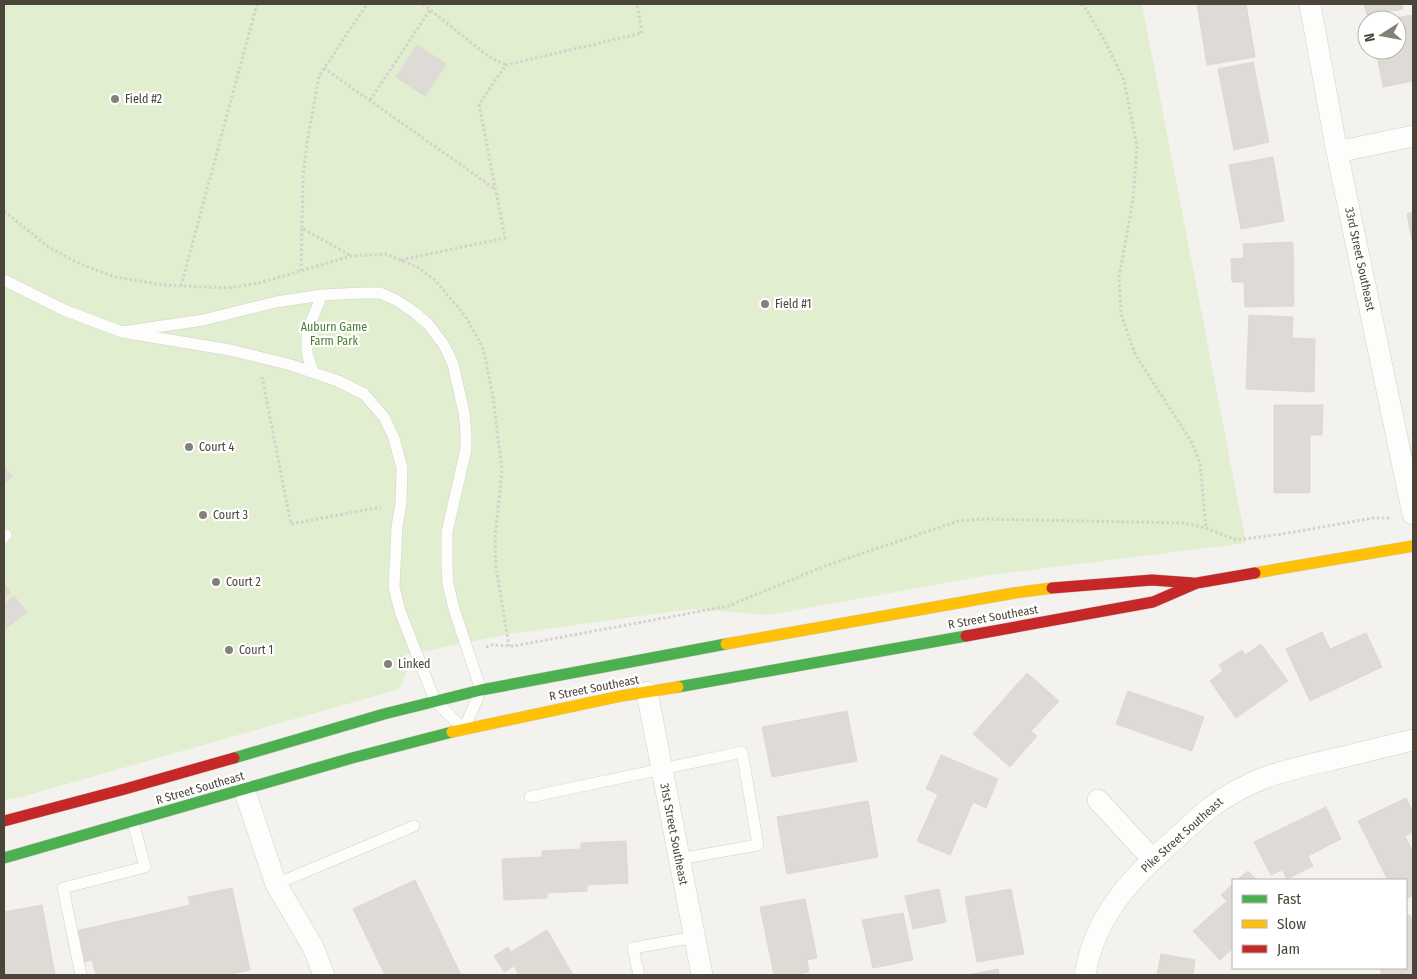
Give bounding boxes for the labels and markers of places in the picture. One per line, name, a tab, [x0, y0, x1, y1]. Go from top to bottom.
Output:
place label: Field #2	[125, 92, 162, 106]
marker: Field #2	[109, 93, 121, 105]
place label: Field #1	[775, 297, 812, 311]
marker: Field #1	[759, 298, 771, 310]
place label: Court 4	[199, 440, 234, 454]
marker: Court 4	[183, 441, 195, 453]
place label: Court 3	[213, 508, 248, 522]
marker: Court 3	[197, 509, 209, 521]
place label: Court 2	[226, 575, 261, 589]
marker: Court 2	[210, 576, 222, 588]
place label: Court 1	[239, 643, 273, 657]
marker: Court 1	[223, 644, 235, 656]
place label: Linked	[398, 657, 431, 671]
marker: Linked	[382, 658, 394, 670]

